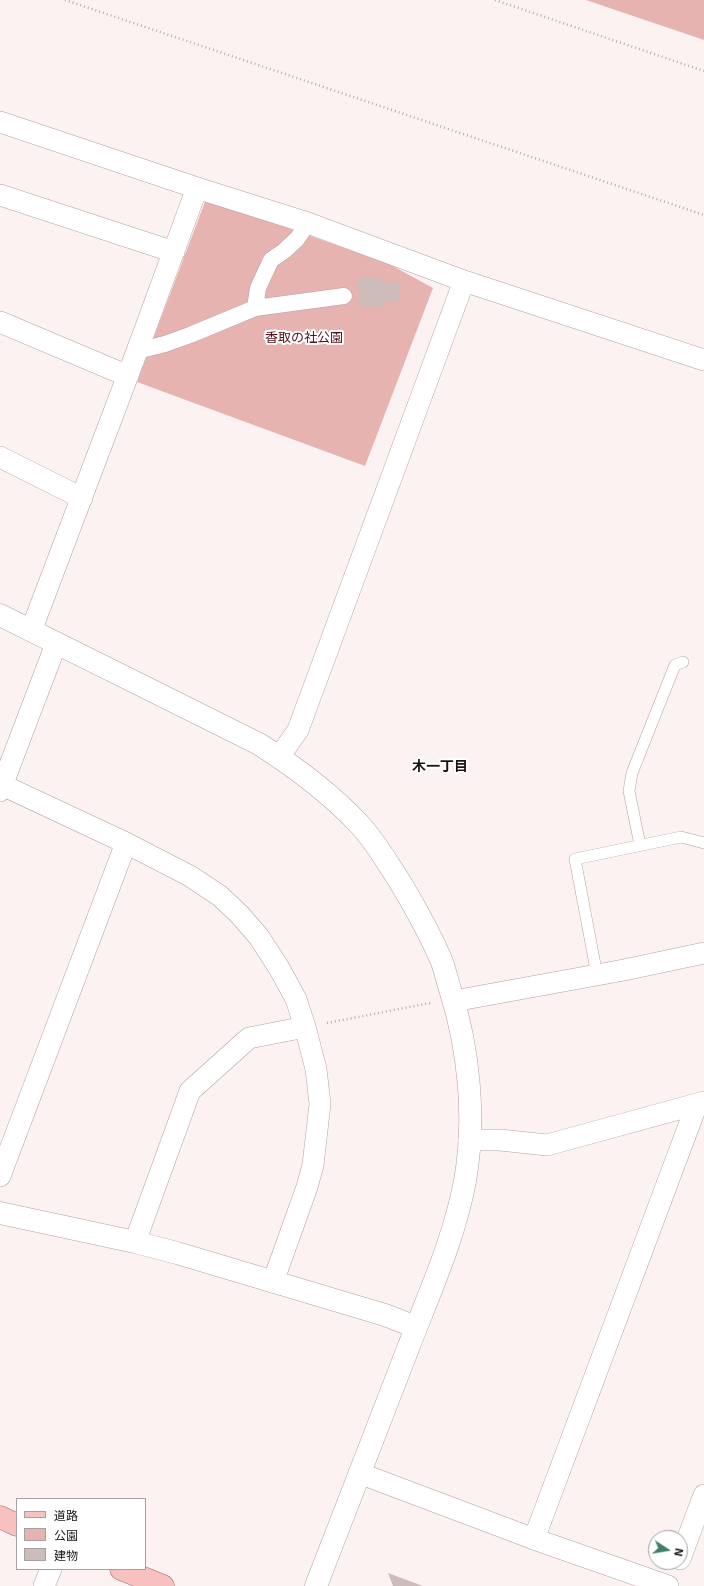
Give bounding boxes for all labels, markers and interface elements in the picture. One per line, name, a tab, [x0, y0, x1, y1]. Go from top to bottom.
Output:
park label: 香取の社公園	[265, 330, 343, 346]
district label: 木一丁目	[412, 758, 468, 774]
legend	[16, 1498, 146, 1570]
text: 道路	[54, 1508, 78, 1522]
text: 公園	[54, 1528, 78, 1542]
north arrow	[648, 1530, 688, 1570]
text: N	[672, 1547, 686, 1558]
text: 建物	[54, 1548, 78, 1562]

